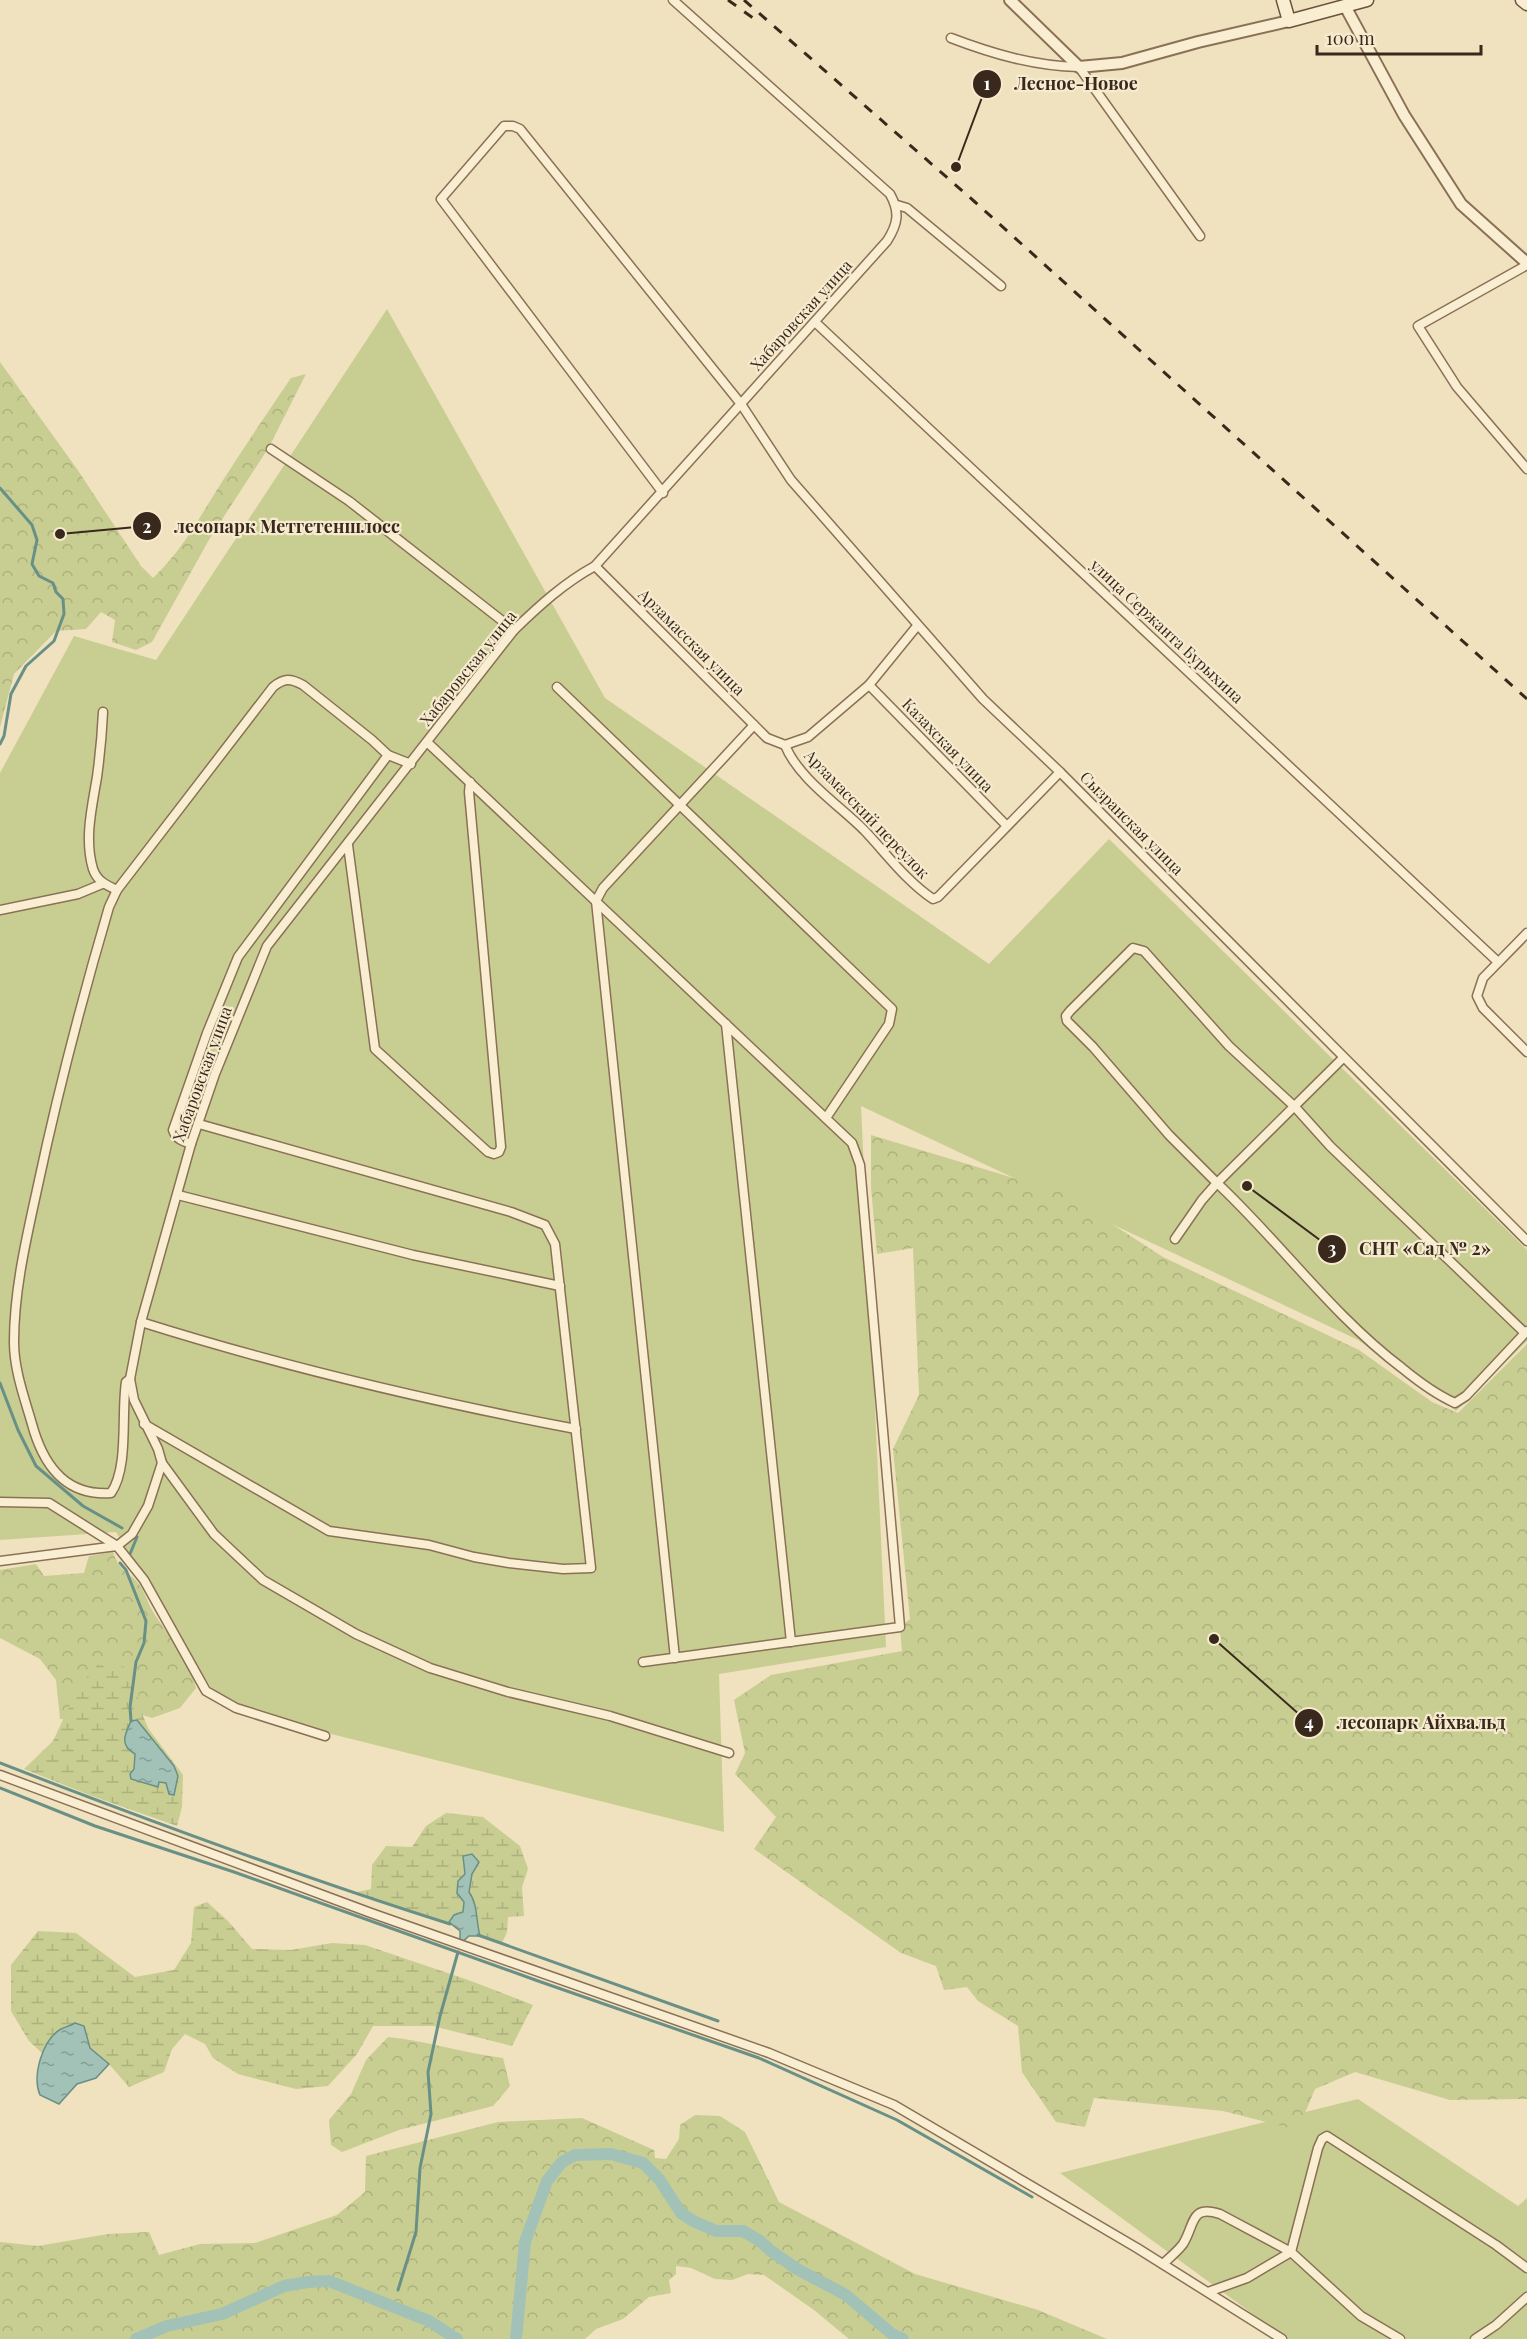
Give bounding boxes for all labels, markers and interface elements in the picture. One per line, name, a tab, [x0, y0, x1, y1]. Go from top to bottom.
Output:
scale bar	[1317, 18, 1480, 56]
text: 100 m	[1326, 26, 1375, 50]
callout: Лесное-Новое	[972, 66, 1150, 102]
text: 1	[984, 71, 991, 95]
text: Лесное-Новое	[1013, 71, 1138, 95]
street label: Хабаровская улица	[745, 255, 856, 375]
callout: лесопарк Метгетеншлосс	[132, 508, 412, 544]
text: 2	[142, 514, 152, 538]
text: лесопарк Метгетеншлосс	[174, 514, 400, 538]
street label: улица Сержанта Бурыхина	[1085, 553, 1249, 707]
street label: Арзамасская улица	[634, 583, 750, 700]
street label: Хабаровская улица	[415, 606, 521, 730]
street label: Казахская улица	[898, 693, 999, 796]
street label: Арзамасский переулок	[800, 744, 934, 883]
street label: Сызранская улица	[1076, 766, 1189, 879]
street label: Хабаровская улица	[167, 1003, 236, 1144]
callout: СНТ «Сад № 2»	[1317, 1231, 1503, 1267]
text: 3	[1328, 1236, 1337, 1260]
text: СНТ «Сад № 2»	[1359, 1236, 1491, 1260]
callout: лесопарк Айхвальд	[1294, 1705, 1518, 1741]
text: 4	[1304, 1710, 1314, 1734]
text: лесопарк Айхвальд	[1336, 1710, 1506, 1734]

